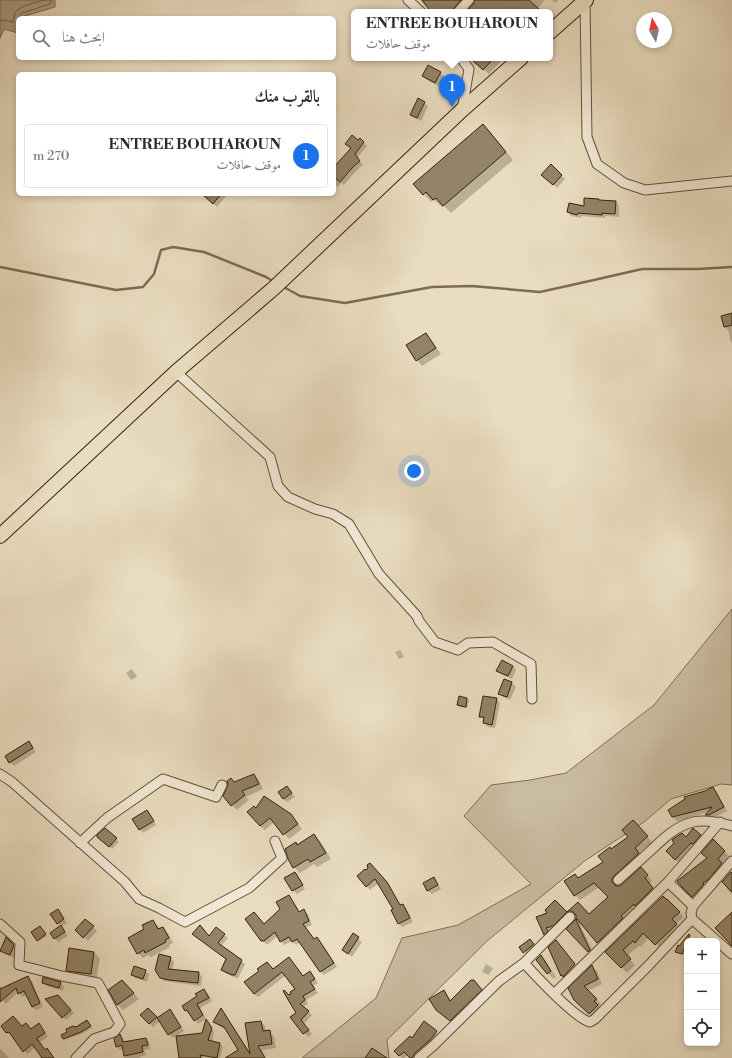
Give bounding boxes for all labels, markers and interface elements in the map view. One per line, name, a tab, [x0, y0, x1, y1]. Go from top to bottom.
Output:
popup	[351, 9, 553, 61]
north arrow	[636, 12, 672, 48]
text: ENTREE BOUHAROUN	[366, 14, 538, 33]
search box	[16, 16, 336, 60]
icon: search	[30, 27, 52, 49]
text: ابحث هنا	[62, 28, 105, 47]
text: موقف حافلات	[366, 36, 431, 52]
pin: 1	[439, 74, 465, 107]
text: بالقرب منك	[254, 86, 320, 108]
text: ENTREE BOUHAROUN	[108, 135, 281, 154]
text: 270 m	[33, 148, 69, 164]
text: 1	[303, 148, 309, 164]
text: موقف حافلات	[216, 157, 281, 173]
your location	[404, 461, 424, 481]
map controls	[684, 938, 720, 1046]
button: +	[684, 938, 720, 974]
button: −	[684, 974, 720, 1010]
button: locate	[684, 1010, 720, 1046]

